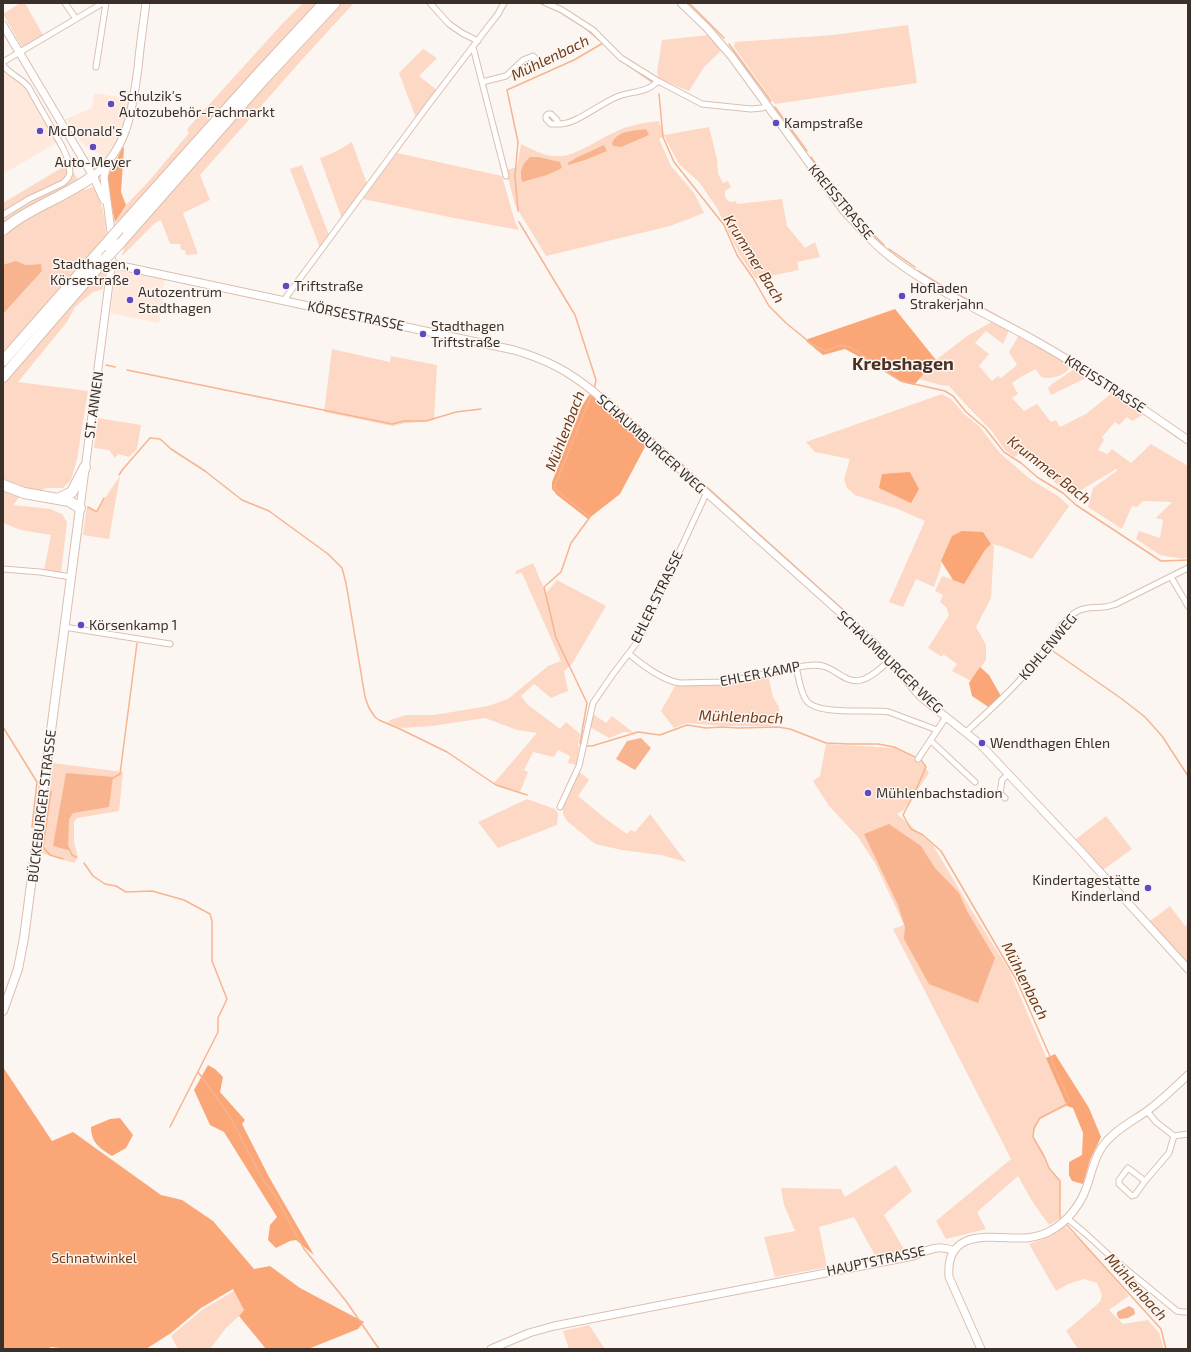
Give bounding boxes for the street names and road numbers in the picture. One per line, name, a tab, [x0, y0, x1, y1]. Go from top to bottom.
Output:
street label: KREISSTRASSE	[805, 161, 877, 243]
street label: KÖRSESTRASSE	[306, 298, 406, 334]
street label: KREISSTRASSE	[1061, 352, 1149, 416]
street label: ST. ANNEN	[81, 370, 107, 440]
street label: SCHAUMBURGER WEG	[593, 391, 709, 497]
street label: EHLER STRASSE	[627, 548, 687, 646]
street label: SCHAUMBURGER WEG	[834, 607, 946, 717]
street label: KOHLENWEG	[1015, 610, 1081, 684]
street label: EHLER KAMP	[718, 658, 802, 690]
street label: BÜCKEBURGER STRASSE	[24, 729, 60, 883]
street label: HAUPTSTRASSE	[825, 1242, 927, 1280]

